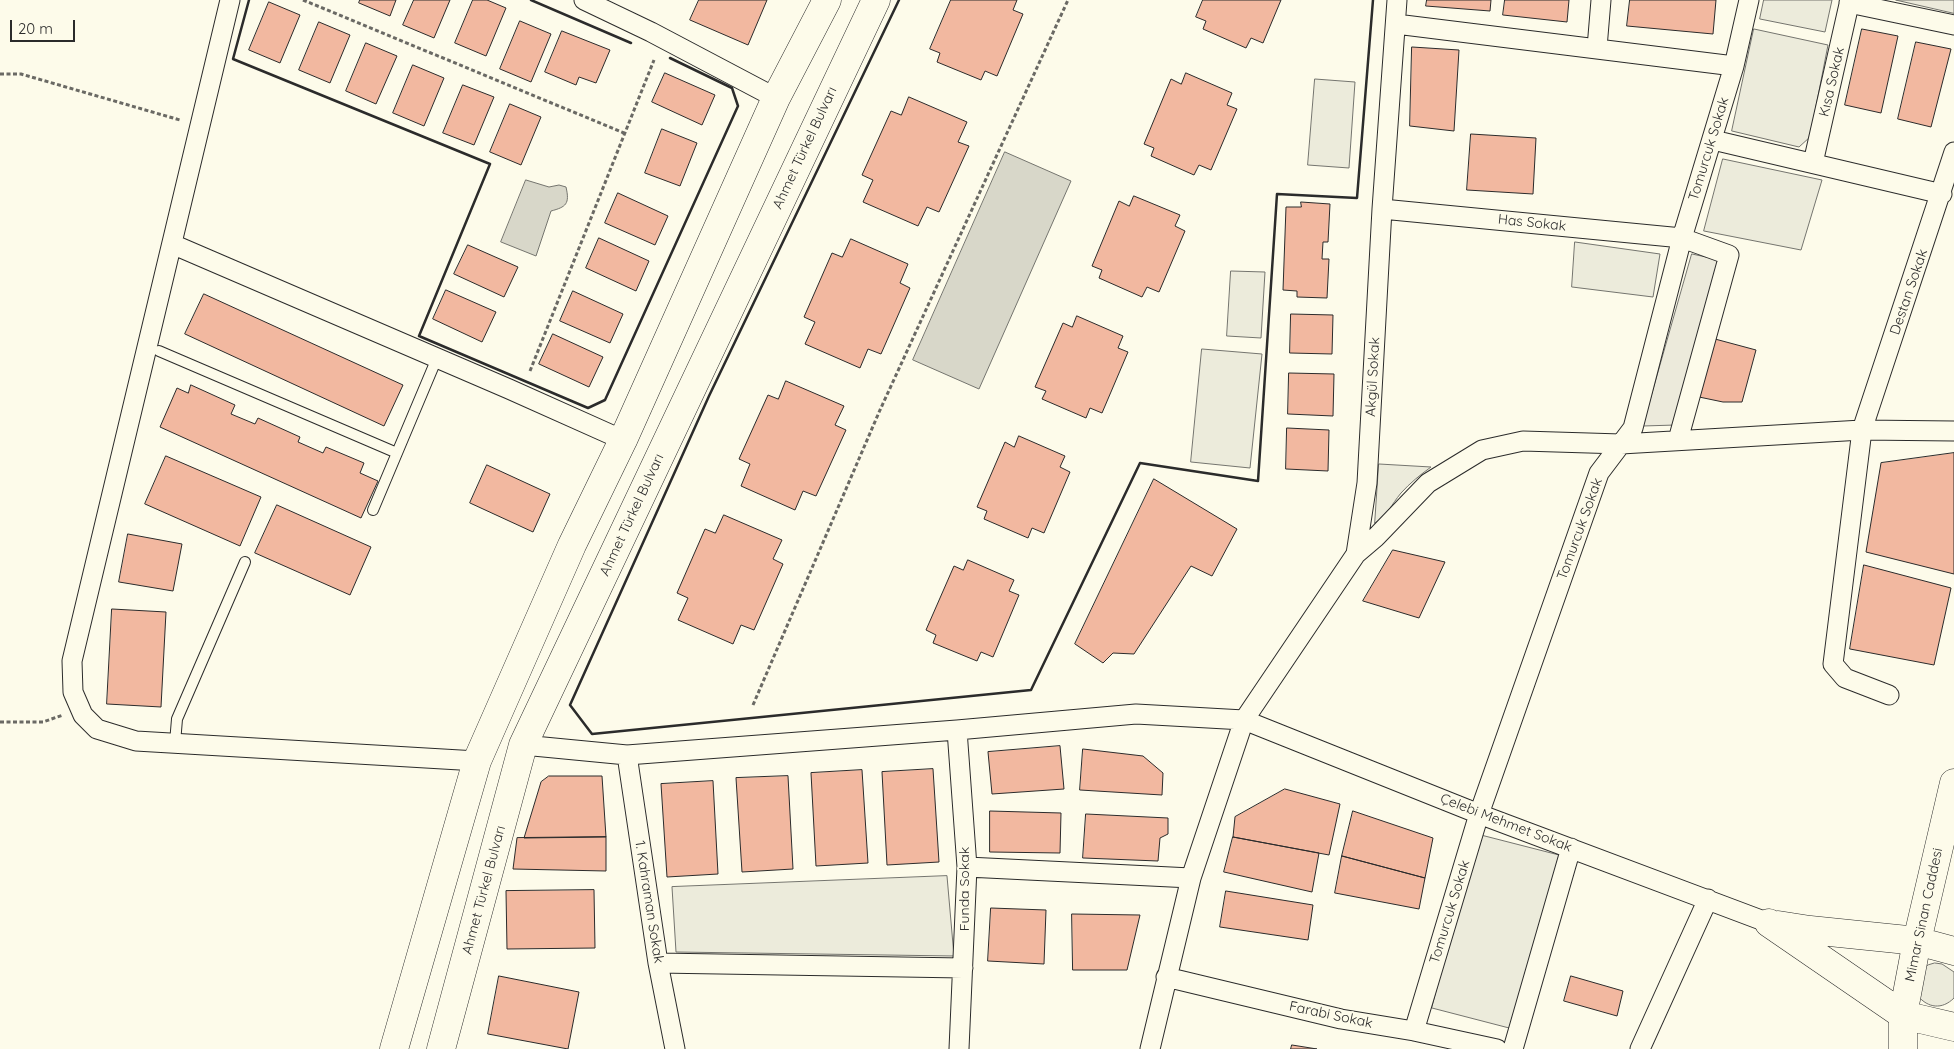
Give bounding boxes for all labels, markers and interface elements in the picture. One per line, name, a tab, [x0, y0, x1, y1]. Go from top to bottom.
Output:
scale bar	[12, 10, 78, 42]
text: 20 m	[18, 19, 53, 38]
street label: Kısa Sokak	[1816, 45, 1848, 119]
street label: Ahmet Türkel Bulvarı	[769, 84, 841, 212]
street label: Tomurcuk Sokak	[1685, 95, 1733, 203]
street label: Has Sokak	[1497, 211, 1567, 235]
street label: Destan Sokak	[1886, 247, 1932, 337]
street label: Akgül Sokak	[1363, 337, 1383, 417]
street label: Ahmet Türkel Bulvarı	[596, 451, 668, 579]
street label: Tomurcuk Sokak	[1554, 476, 1606, 582]
street label: Çelebi Mehmet Sokak	[1438, 790, 1574, 856]
street label: Ahmet Türkel Bulvarı	[459, 824, 509, 956]
street label: 1. Kahraman Sokak	[631, 839, 667, 965]
street label: Funda Sokak	[957, 847, 973, 931]
street label: Mimar Sinan Caddesi	[1902, 847, 1946, 983]
street label: Tomurcuk Sokak	[1426, 858, 1474, 966]
street label: Farabi Sokak	[1288, 998, 1374, 1032]

